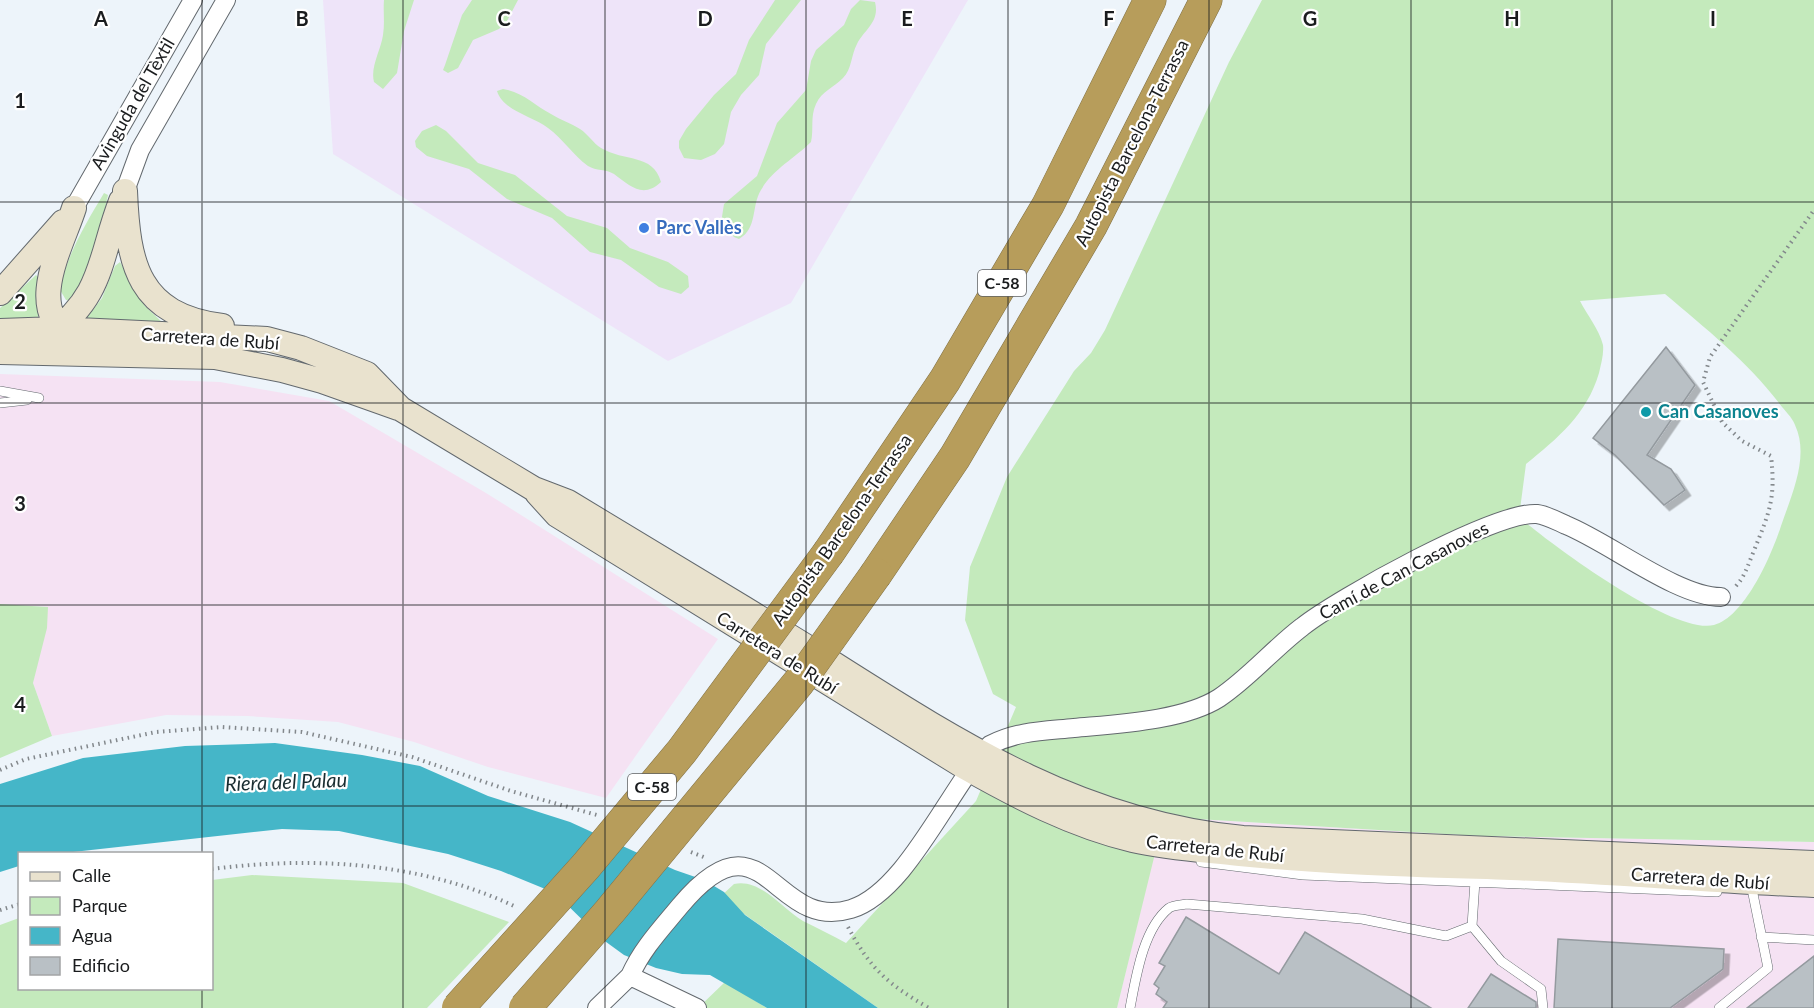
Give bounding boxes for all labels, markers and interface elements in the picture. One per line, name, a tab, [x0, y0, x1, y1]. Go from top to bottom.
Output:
text: A	[93, 6, 108, 30]
text: B	[295, 6, 309, 30]
text: C	[497, 6, 511, 30]
text: D	[697, 6, 713, 30]
text: E	[901, 6, 913, 30]
text: F	[1103, 6, 1115, 30]
text: G	[1303, 6, 1317, 30]
text: H	[1504, 6, 1520, 30]
text: I	[1710, 6, 1716, 30]
street label: Avinguda del Tèxtil	[86, 34, 179, 173]
street label: Autopista Barcelona-Terrassa	[1069, 36, 1193, 249]
text: 1	[14, 88, 26, 112]
place label: Parc Vallès	[656, 216, 742, 238]
marker: Parc Vallès	[637, 221, 651, 235]
road number: C-58	[978, 270, 1026, 296]
text: 2	[14, 289, 26, 313]
street label: Carretera de Rubí	[140, 322, 281, 354]
place label: Can Casanoves	[1658, 400, 1779, 422]
marker: Can Casanoves	[1639, 405, 1653, 419]
street label: Autopista Barcelona-Terrassa	[767, 429, 916, 629]
text: 3	[14, 491, 26, 515]
street label: Camí de Can Casanoves	[1315, 516, 1492, 624]
street label: Carretera de Rubí	[713, 606, 843, 699]
text: 4	[14, 692, 26, 716]
water label: Riera del Palau	[224, 767, 347, 795]
road number: C-58	[628, 774, 676, 800]
street label: Carretera de Rubí	[1145, 830, 1286, 866]
legend	[18, 852, 213, 990]
street label: Carretera de Rubí	[1630, 862, 1771, 894]
text: Calle	[72, 864, 111, 886]
text: Parque	[72, 894, 127, 916]
text: Agua	[72, 924, 113, 946]
text: Edificio	[72, 954, 130, 976]

